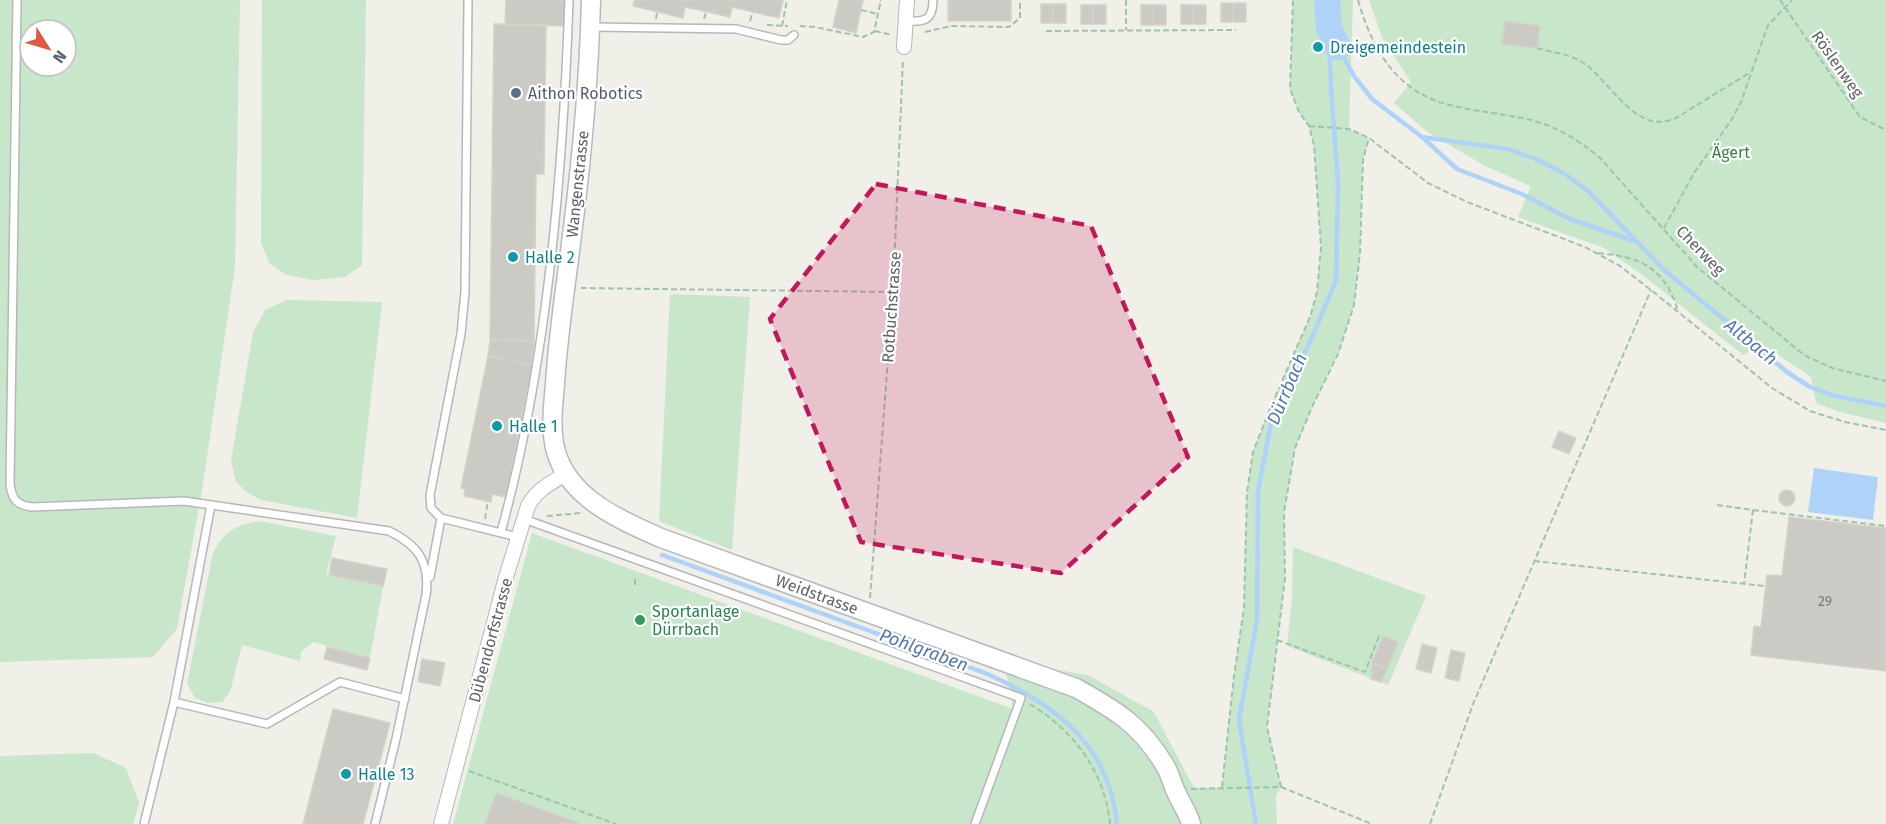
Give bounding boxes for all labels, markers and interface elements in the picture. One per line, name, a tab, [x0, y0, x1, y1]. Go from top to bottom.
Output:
north arrow	[18, 18, 78, 78]
street label: Röslenweg	[1808, 27, 1868, 102]
place label: Dreigemeindestein	[1330, 38, 1466, 57]
marker: Dreigemeindestein	[1311, 40, 1325, 54]
text: N	[49, 47, 70, 67]
place label: Aithon Robotics	[528, 84, 643, 103]
marker: Aithon Robotics	[509, 86, 523, 100]
street label: Wangenstrasse	[562, 129, 593, 239]
park label: Ägert	[1712, 143, 1750, 162]
street label: Cherweg	[1672, 222, 1729, 280]
place label: Halle 2	[525, 248, 575, 267]
marker: Halle 2	[506, 250, 520, 264]
street label: Rotbuchstrasse	[878, 251, 905, 363]
water label: Altbach	[1719, 313, 1782, 370]
water label: Dürrbach	[1262, 350, 1312, 428]
place label: Halle 1	[509, 417, 558, 436]
marker: Halle 1	[490, 419, 504, 433]
street label: Weidstrasse	[773, 571, 861, 618]
street label: Dübendorfstrasse	[465, 576, 516, 705]
house number: 29	[1818, 593, 1832, 610]
place label: Sportanlage Dürrbach	[652, 602, 739, 639]
marker: Sportanlage Dürrbach	[633, 613, 647, 627]
water label: Pohlgraben	[877, 624, 971, 676]
place label: Halle 13	[358, 765, 415, 784]
marker: Halle 13	[339, 767, 353, 781]

